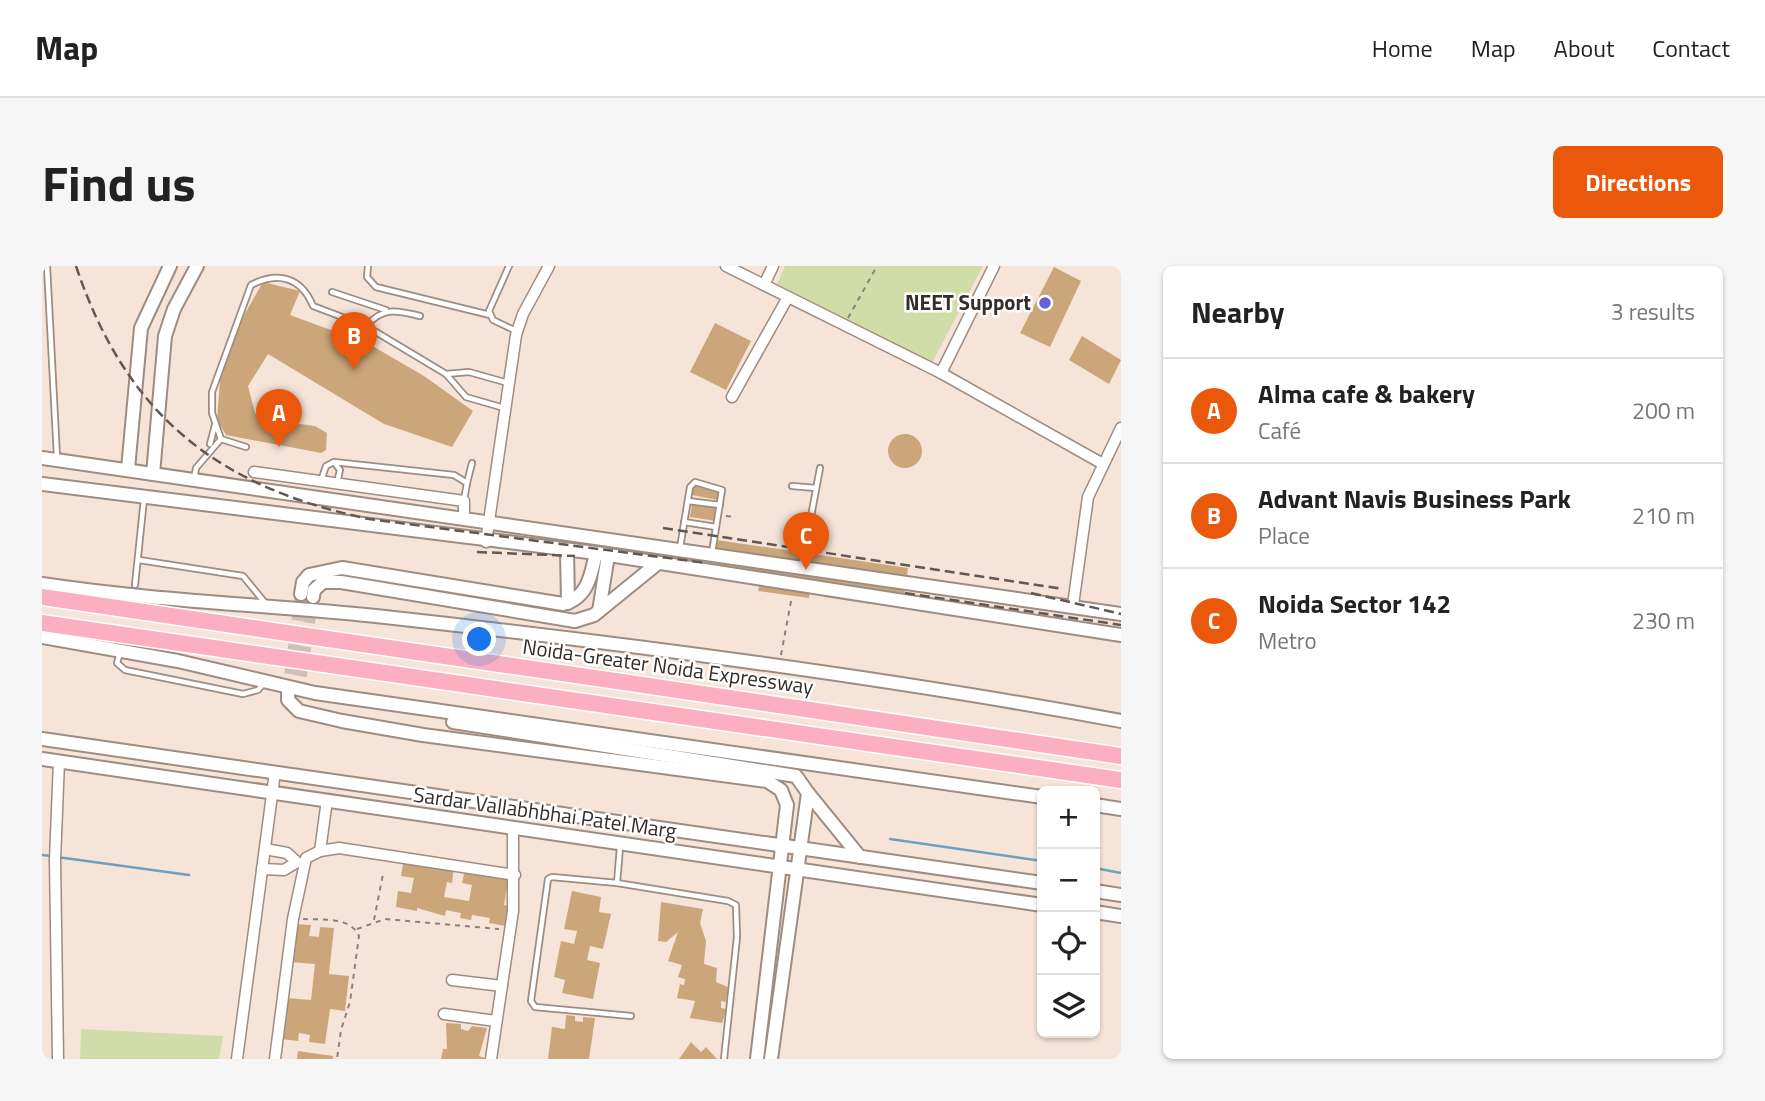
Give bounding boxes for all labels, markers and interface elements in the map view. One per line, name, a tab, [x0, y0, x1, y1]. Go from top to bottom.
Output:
text: Map	[35, 23, 98, 73]
text: Home	[1372, 30, 1433, 66]
text: Map	[1471, 30, 1516, 66]
text: About	[1554, 30, 1614, 66]
text: Contact	[1652, 30, 1730, 66]
text: Find us	[42, 145, 196, 220]
button: Directions	[1553, 146, 1723, 218]
place label: NEET Support	[905, 286, 1031, 318]
text: Nearby	[1191, 289, 1284, 335]
text: 3 results	[1611, 294, 1695, 329]
marker: NEET Support	[1037, 295, 1053, 311]
pin: B	[331, 312, 377, 370]
text: Alma cafe & bakery	[1258, 374, 1475, 413]
pin: A	[256, 389, 302, 447]
text: A	[1207, 393, 1221, 428]
text: 200 m	[1632, 393, 1695, 428]
text: Café	[1258, 413, 1301, 448]
text: Advant Navis Business Park	[1258, 479, 1571, 518]
text: B	[1207, 498, 1221, 533]
text: 210 m	[1632, 498, 1695, 533]
pin: C	[783, 512, 829, 570]
text: Place	[1258, 518, 1310, 553]
text: Noida Sector 142	[1258, 584, 1451, 623]
text: C	[1208, 603, 1220, 638]
text: 230 m	[1632, 603, 1695, 638]
your location	[462, 622, 496, 656]
text: Metro	[1258, 623, 1317, 658]
street label: Noida-Greater Noida Expressway	[521, 630, 816, 702]
street label: Sardar Vallabhbhai Patel Marg	[411, 778, 679, 846]
map controls	[1037, 786, 1100, 1038]
button: +	[1037, 786, 1100, 849]
button: −	[1037, 849, 1100, 912]
button: locate	[1037, 912, 1100, 975]
button: layers	[1037, 975, 1100, 1038]

